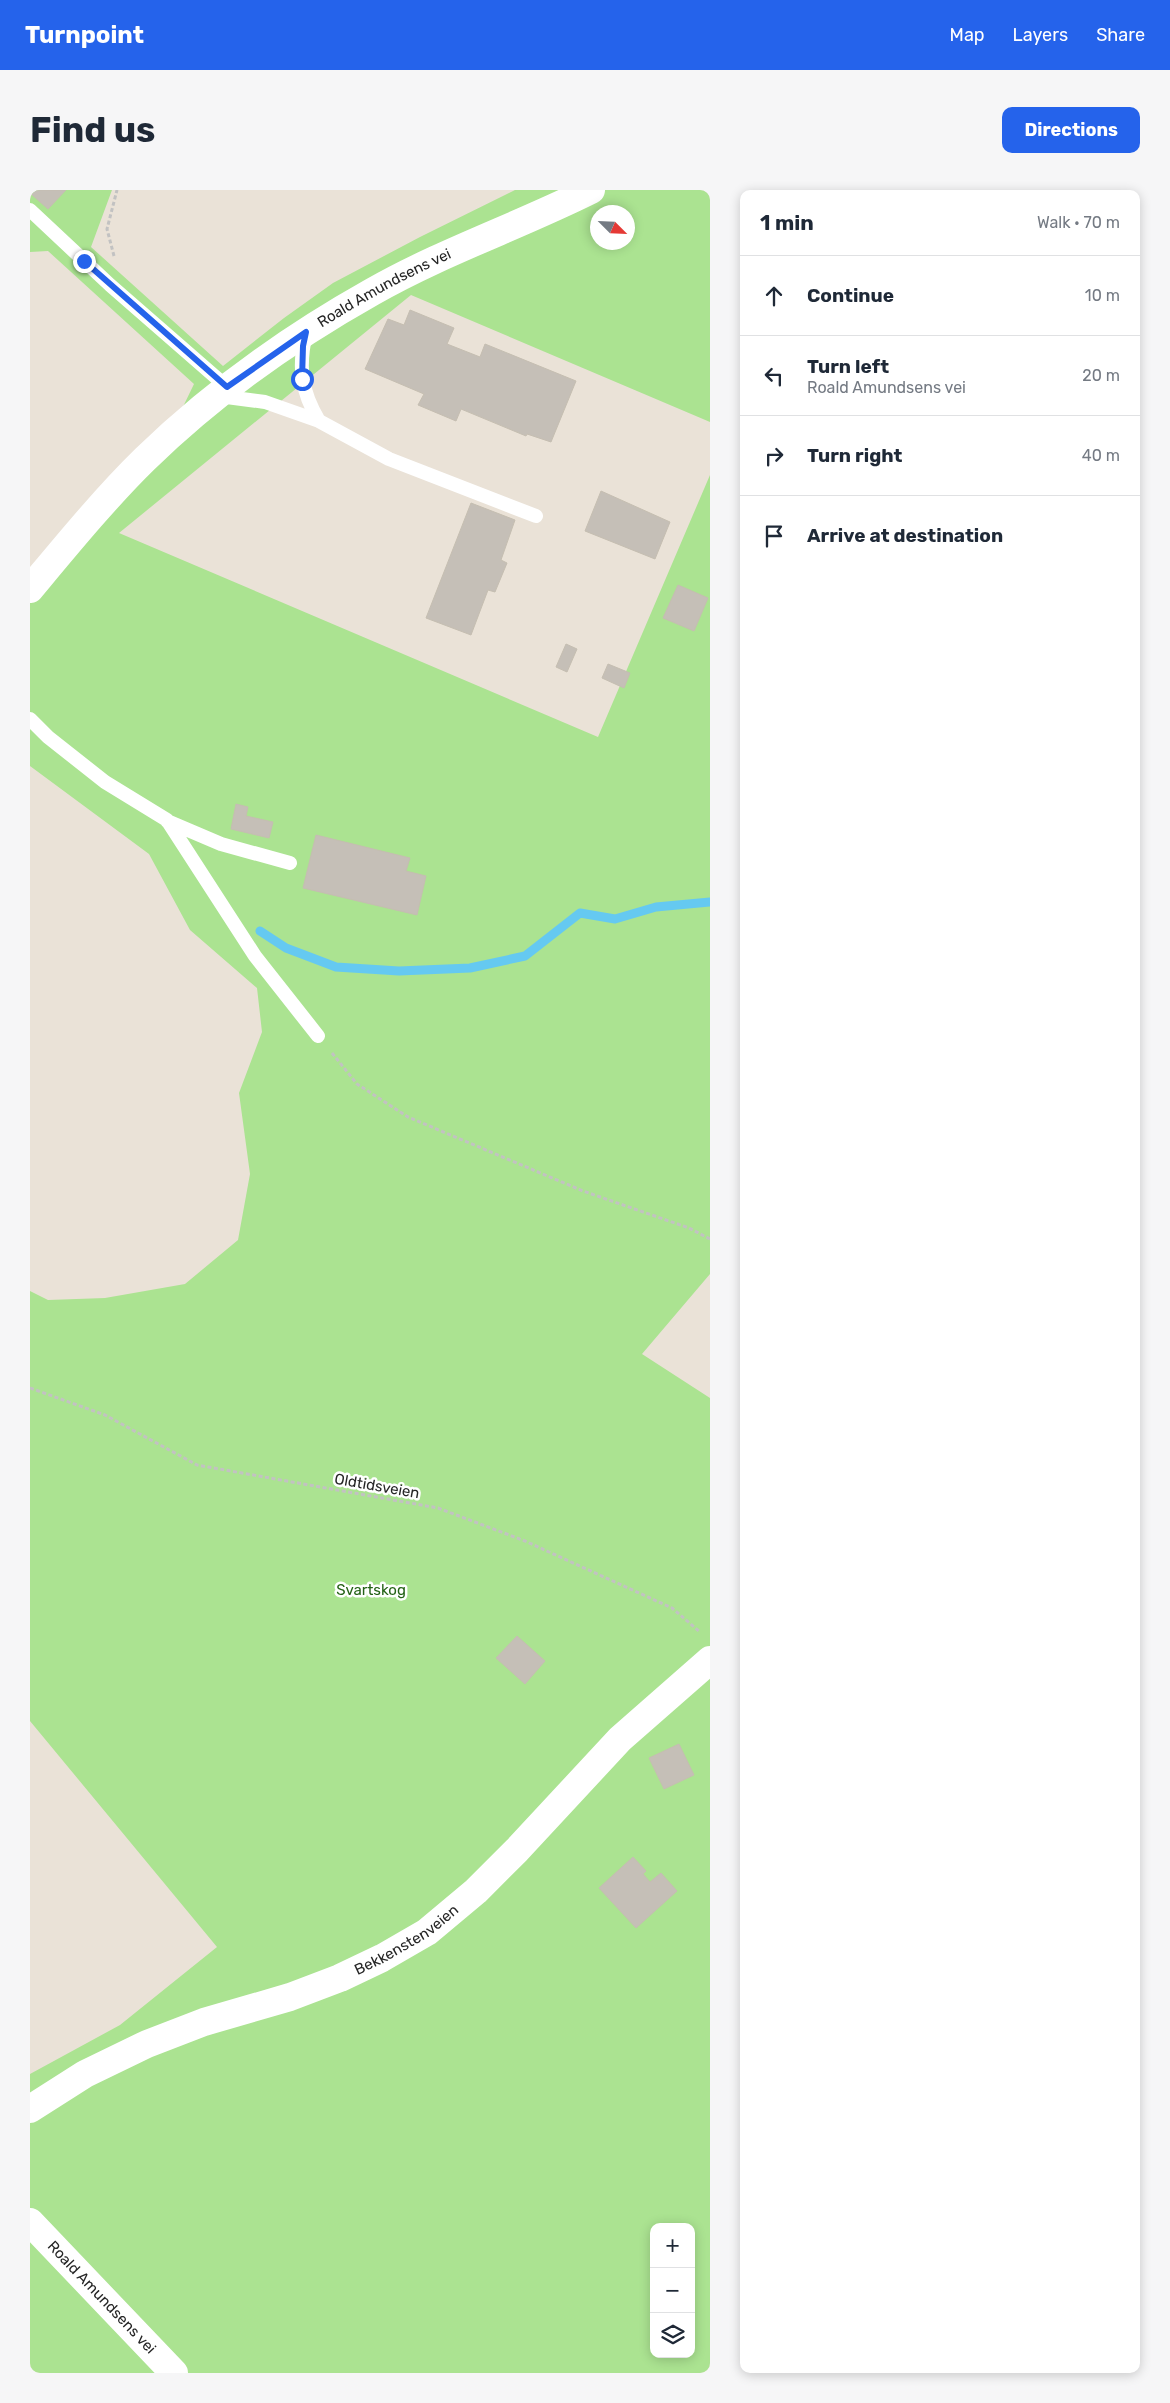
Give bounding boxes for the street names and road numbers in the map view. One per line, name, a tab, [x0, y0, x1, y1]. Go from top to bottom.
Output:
street label: Roald Amundsens vei	[314, 245, 454, 331]
street label: Oldtidsveien	[333, 1470, 421, 1502]
street label: Bekkenstenveien	[352, 1901, 462, 1979]
street label: Roald Amundsens vei	[44, 2237, 160, 2357]

